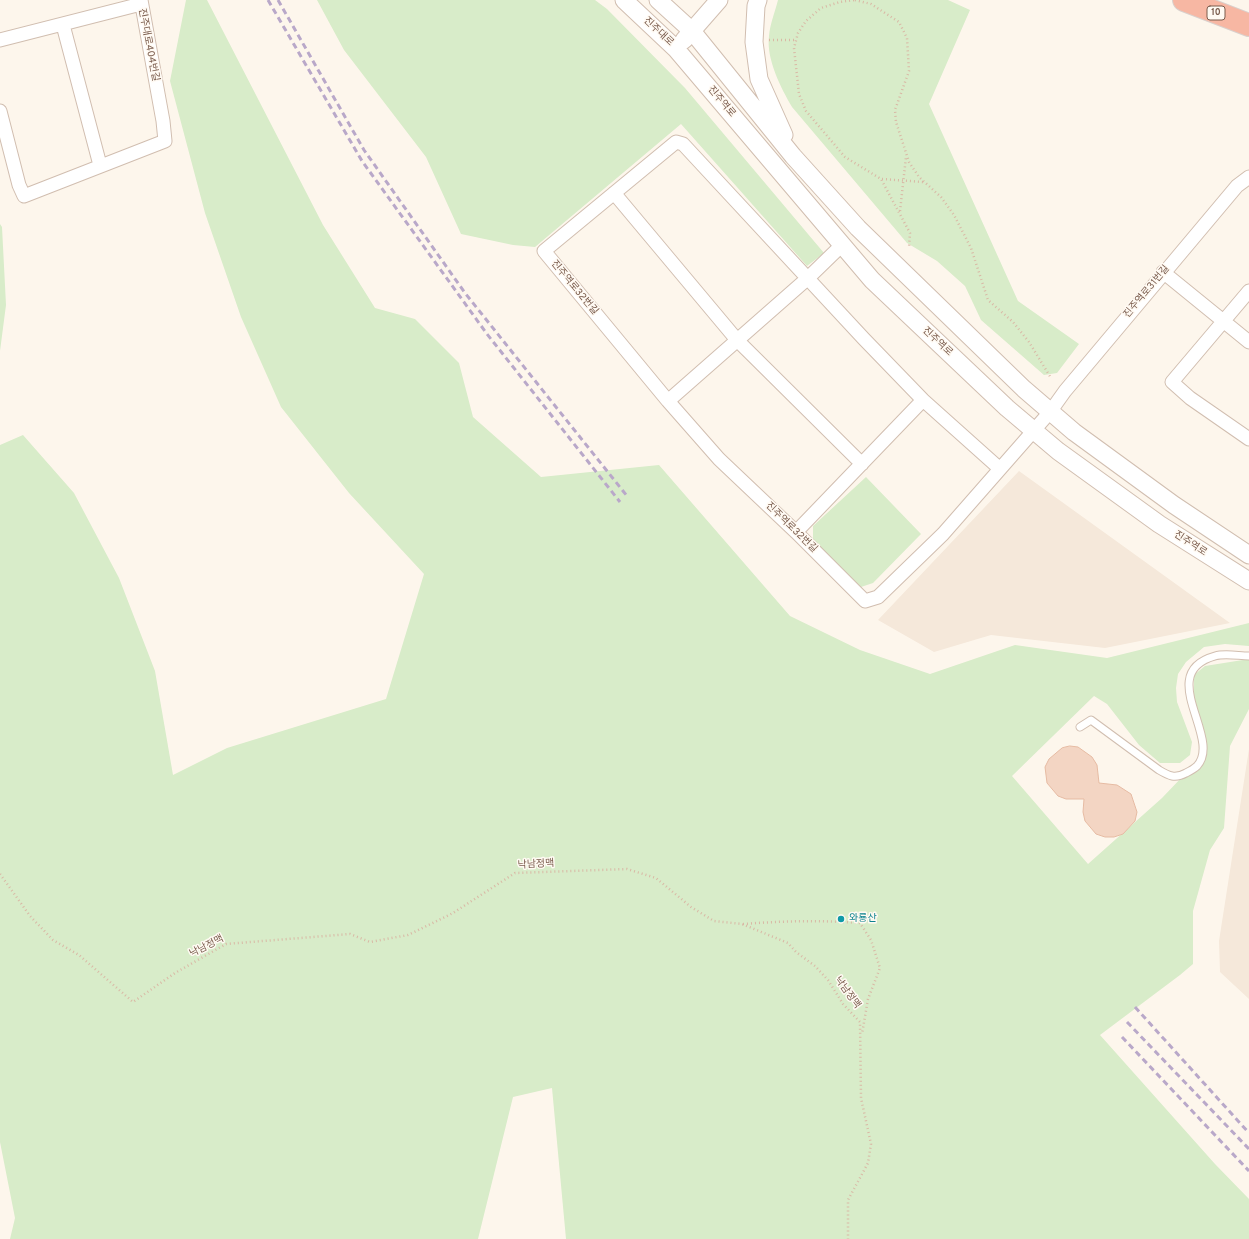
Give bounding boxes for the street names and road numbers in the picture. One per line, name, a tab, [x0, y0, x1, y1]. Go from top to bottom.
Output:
road number: 10	[1207, 6, 1225, 20]
street label: 진주대로404번길	[135, 8, 161, 82]
street label: 진주대로	[640, 15, 676, 49]
street label: 진주역로	[705, 84, 737, 120]
street label: 진주역로32번길	[548, 258, 600, 318]
street label: 진주역로31번길	[1122, 263, 1172, 321]
street label: 진주역로	[919, 325, 955, 359]
street label: 진주역로32번길	[763, 500, 819, 556]
street label: 진주역로	[1171, 529, 1209, 559]
street label: 낙남정맥	[517, 858, 555, 872]
street label: 낙남정맥	[188, 933, 226, 961]
street label: 낙남정맥	[831, 975, 863, 1011]

